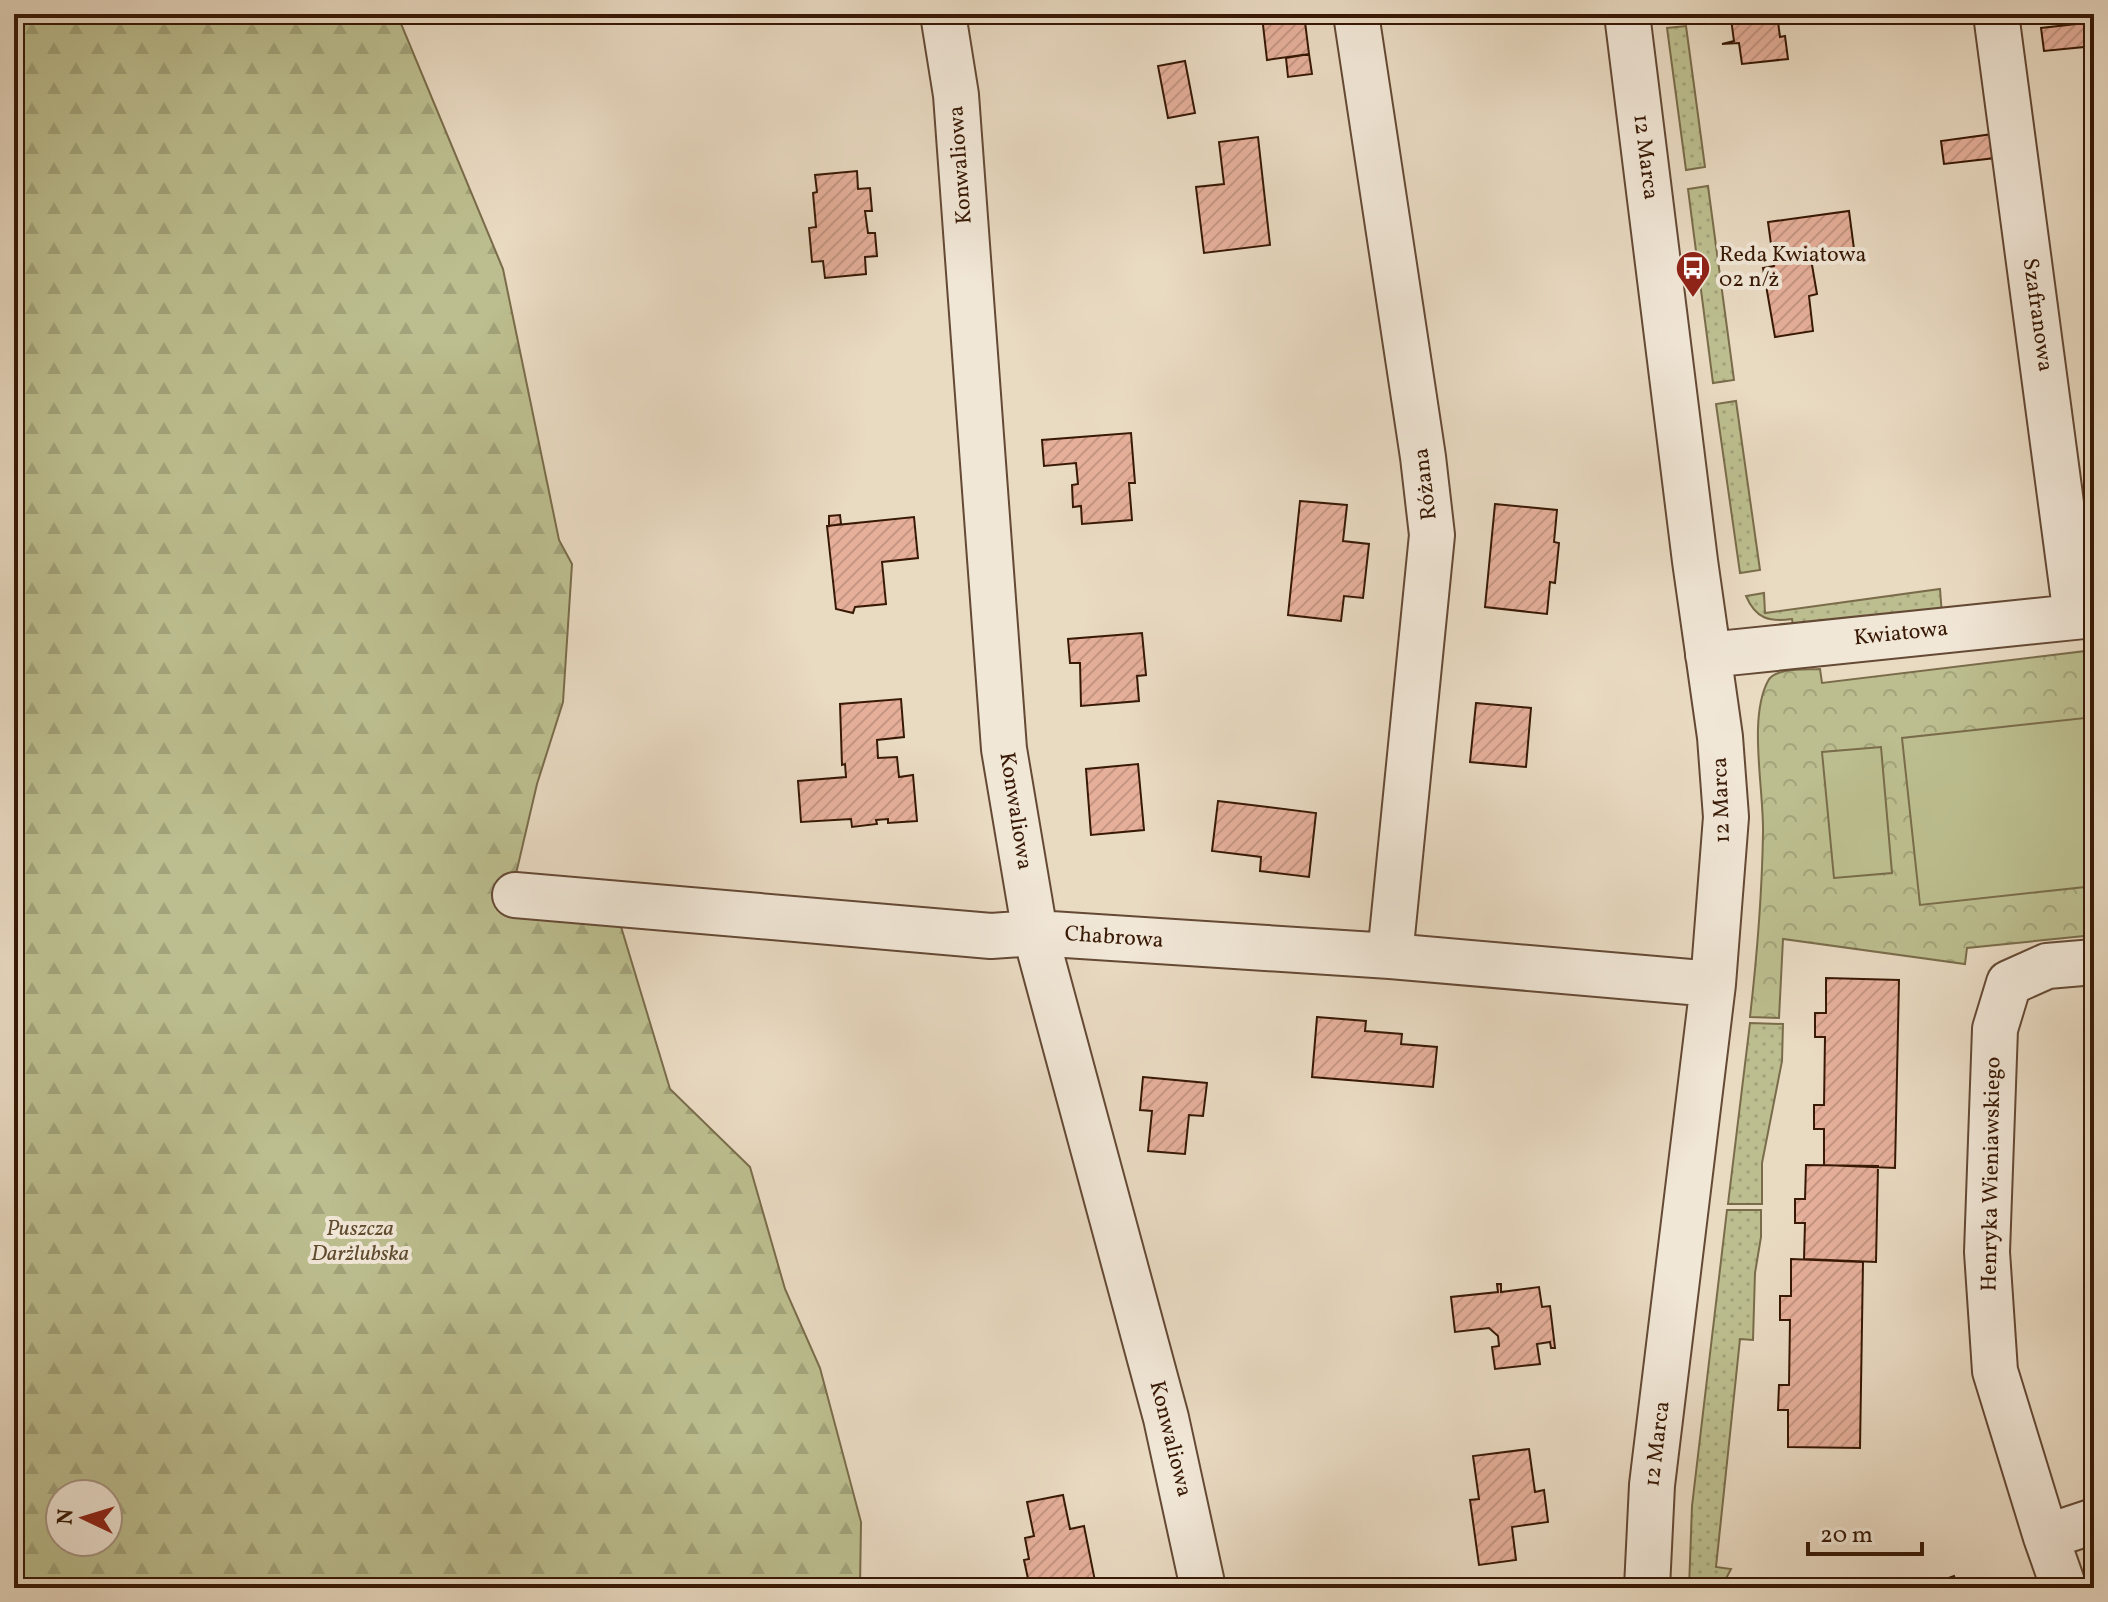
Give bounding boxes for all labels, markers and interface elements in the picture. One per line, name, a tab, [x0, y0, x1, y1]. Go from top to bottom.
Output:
street label: Konwaliowa	[941, 105, 981, 225]
street label: 12 Marca	[1624, 112, 1666, 202]
place label: Reda Kwiatowa 02 n/ż	[1719, 240, 1866, 296]
bus stop icon: Reda Kwiatowa 02 n/ż	[1674, 249, 1712, 299]
street label: Szafranowa	[2014, 256, 2060, 374]
street label: Różana	[1406, 446, 1446, 522]
street label: Kwiatowa	[1852, 614, 1950, 654]
street label: Konwaliowa	[990, 750, 1040, 872]
street label: 12 Marca	[1705, 756, 1739, 844]
street label: Chabrowa	[1063, 919, 1165, 957]
street label: Henryka Wieniawskiego	[1974, 1056, 2010, 1292]
park label: Puszcza Darżlubska	[311, 1214, 409, 1270]
street label: Konwaliowa	[1141, 1378, 1199, 1500]
street label: 12 Marca	[1637, 1399, 1679, 1489]
north arrow	[44, 1478, 124, 1558]
scale bar	[1808, 1506, 1922, 1556]
text: N	[51, 1508, 83, 1526]
text: 20 m	[1820, 1519, 1873, 1553]

